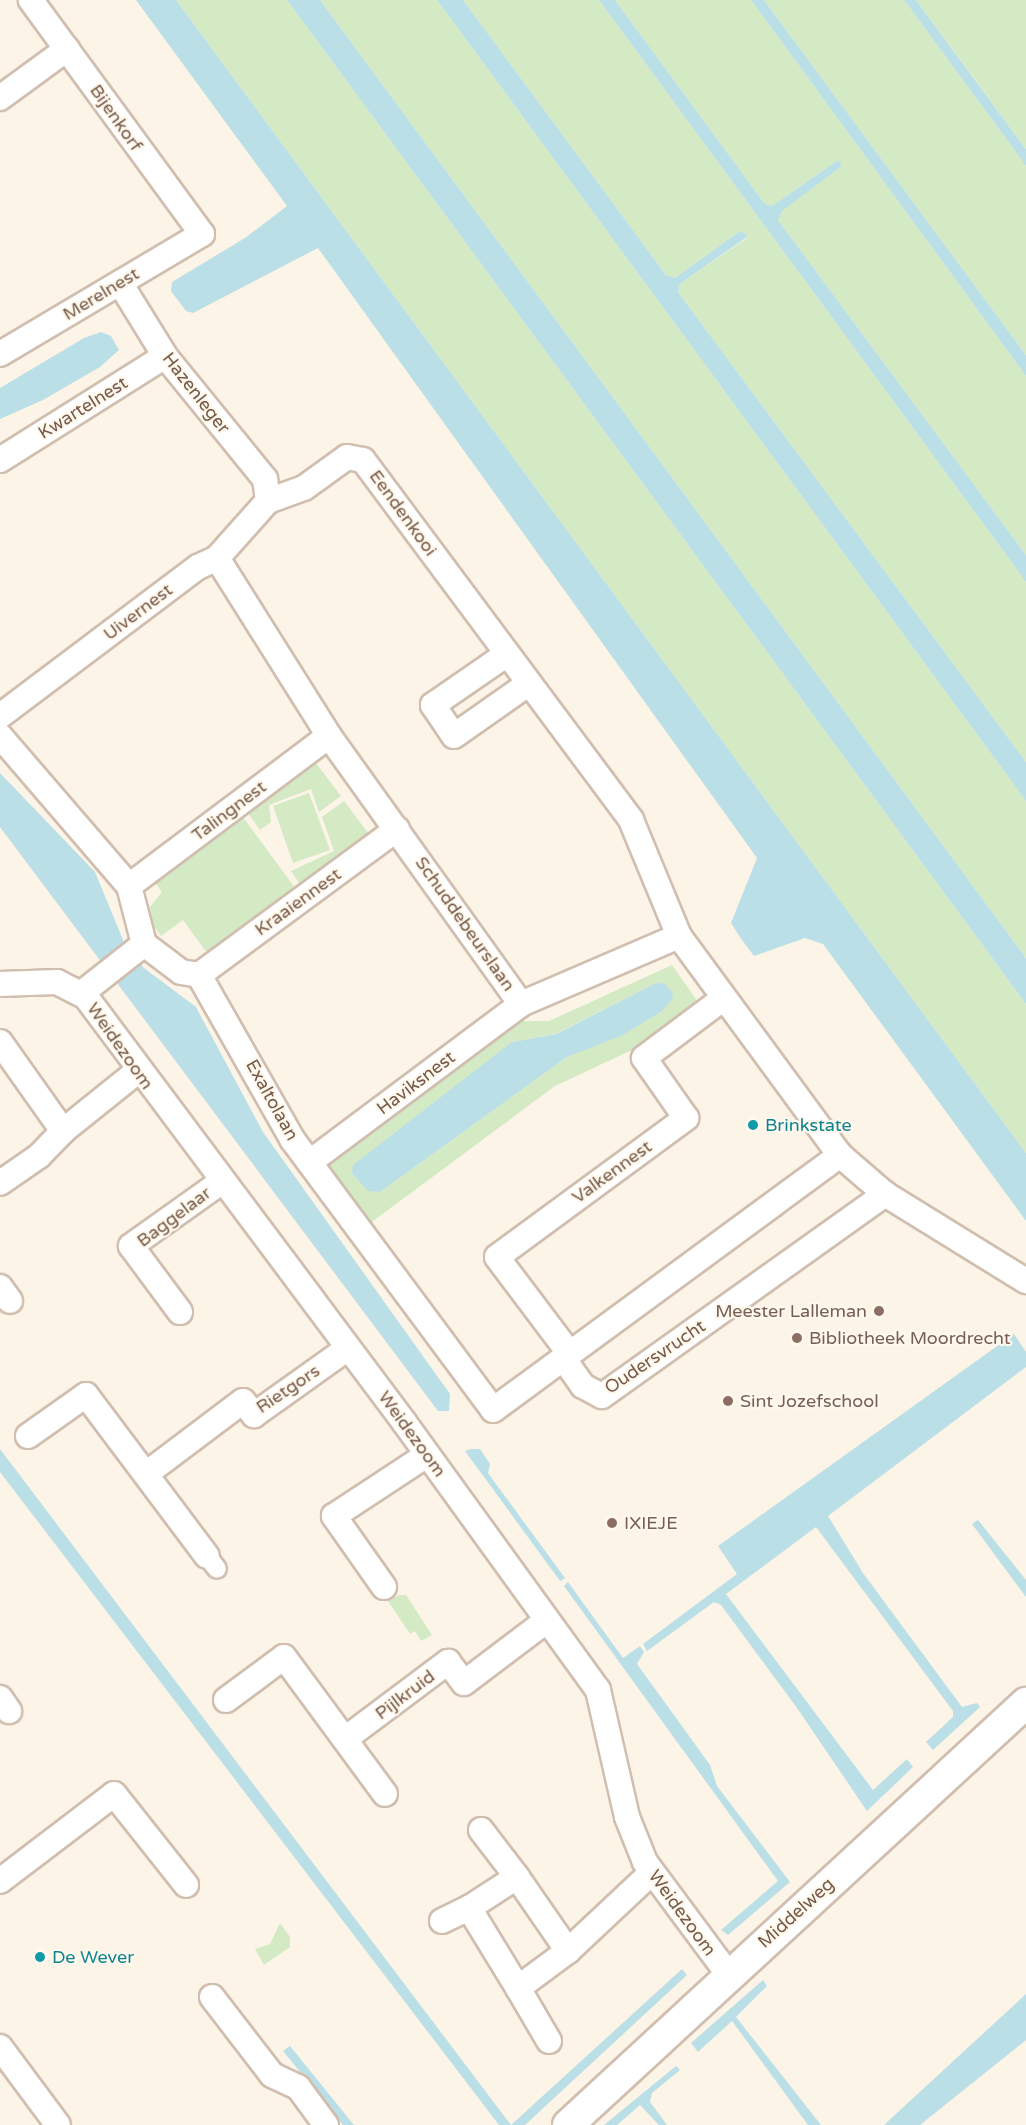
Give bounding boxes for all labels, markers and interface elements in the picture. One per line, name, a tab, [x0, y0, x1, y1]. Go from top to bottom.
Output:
street label: Bijenkorf	[85, 80, 147, 156]
street label: Merelnest	[59, 263, 143, 325]
street label: Hazenleger	[158, 348, 234, 438]
street label: Kwartelnest	[34, 372, 132, 444]
street label: Eendenkooi	[365, 466, 441, 560]
street label: Uivernest	[99, 579, 177, 645]
street label: Talingnest	[188, 776, 270, 846]
street label: Schuddebeurslaan	[411, 853, 519, 995]
street label: Kraaiennest	[251, 863, 345, 941]
street label: Weidezoom	[82, 998, 158, 1094]
street label: Haviksnest	[373, 1047, 459, 1119]
street label: Exaltolaan	[241, 1056, 303, 1144]
place label: Brinkstate	[765, 1114, 852, 1136]
marker: Brinkstate	[746, 1118, 760, 1132]
street label: Valkennest	[568, 1136, 656, 1208]
street label: Baggelaar	[133, 1182, 215, 1252]
place label: Meester Lalleman	[715, 1300, 867, 1322]
marker: Meester Lalleman	[872, 1304, 886, 1318]
street label: Oudersvrucht	[600, 1315, 710, 1399]
place label: Bibliotheek Moordrecht	[809, 1327, 1011, 1349]
marker: Bibliotheek Moordrecht	[790, 1331, 804, 1345]
street label: Rietgors	[252, 1360, 324, 1418]
street label: Weidezoom	[374, 1387, 450, 1481]
place label: Sint Jozefschool	[740, 1390, 879, 1412]
marker: Sint Jozefschool	[721, 1394, 735, 1408]
place label: IXIEJE	[624, 1512, 678, 1534]
marker: IXIEJE	[605, 1516, 619, 1530]
street label: Pijlkruid	[371, 1666, 439, 1724]
street label: Weidezoom	[644, 1866, 720, 1960]
street label: Middelweg	[754, 1873, 838, 1953]
place label: De Wever	[52, 1946, 134, 1968]
marker: De Wever	[33, 1950, 47, 1964]

